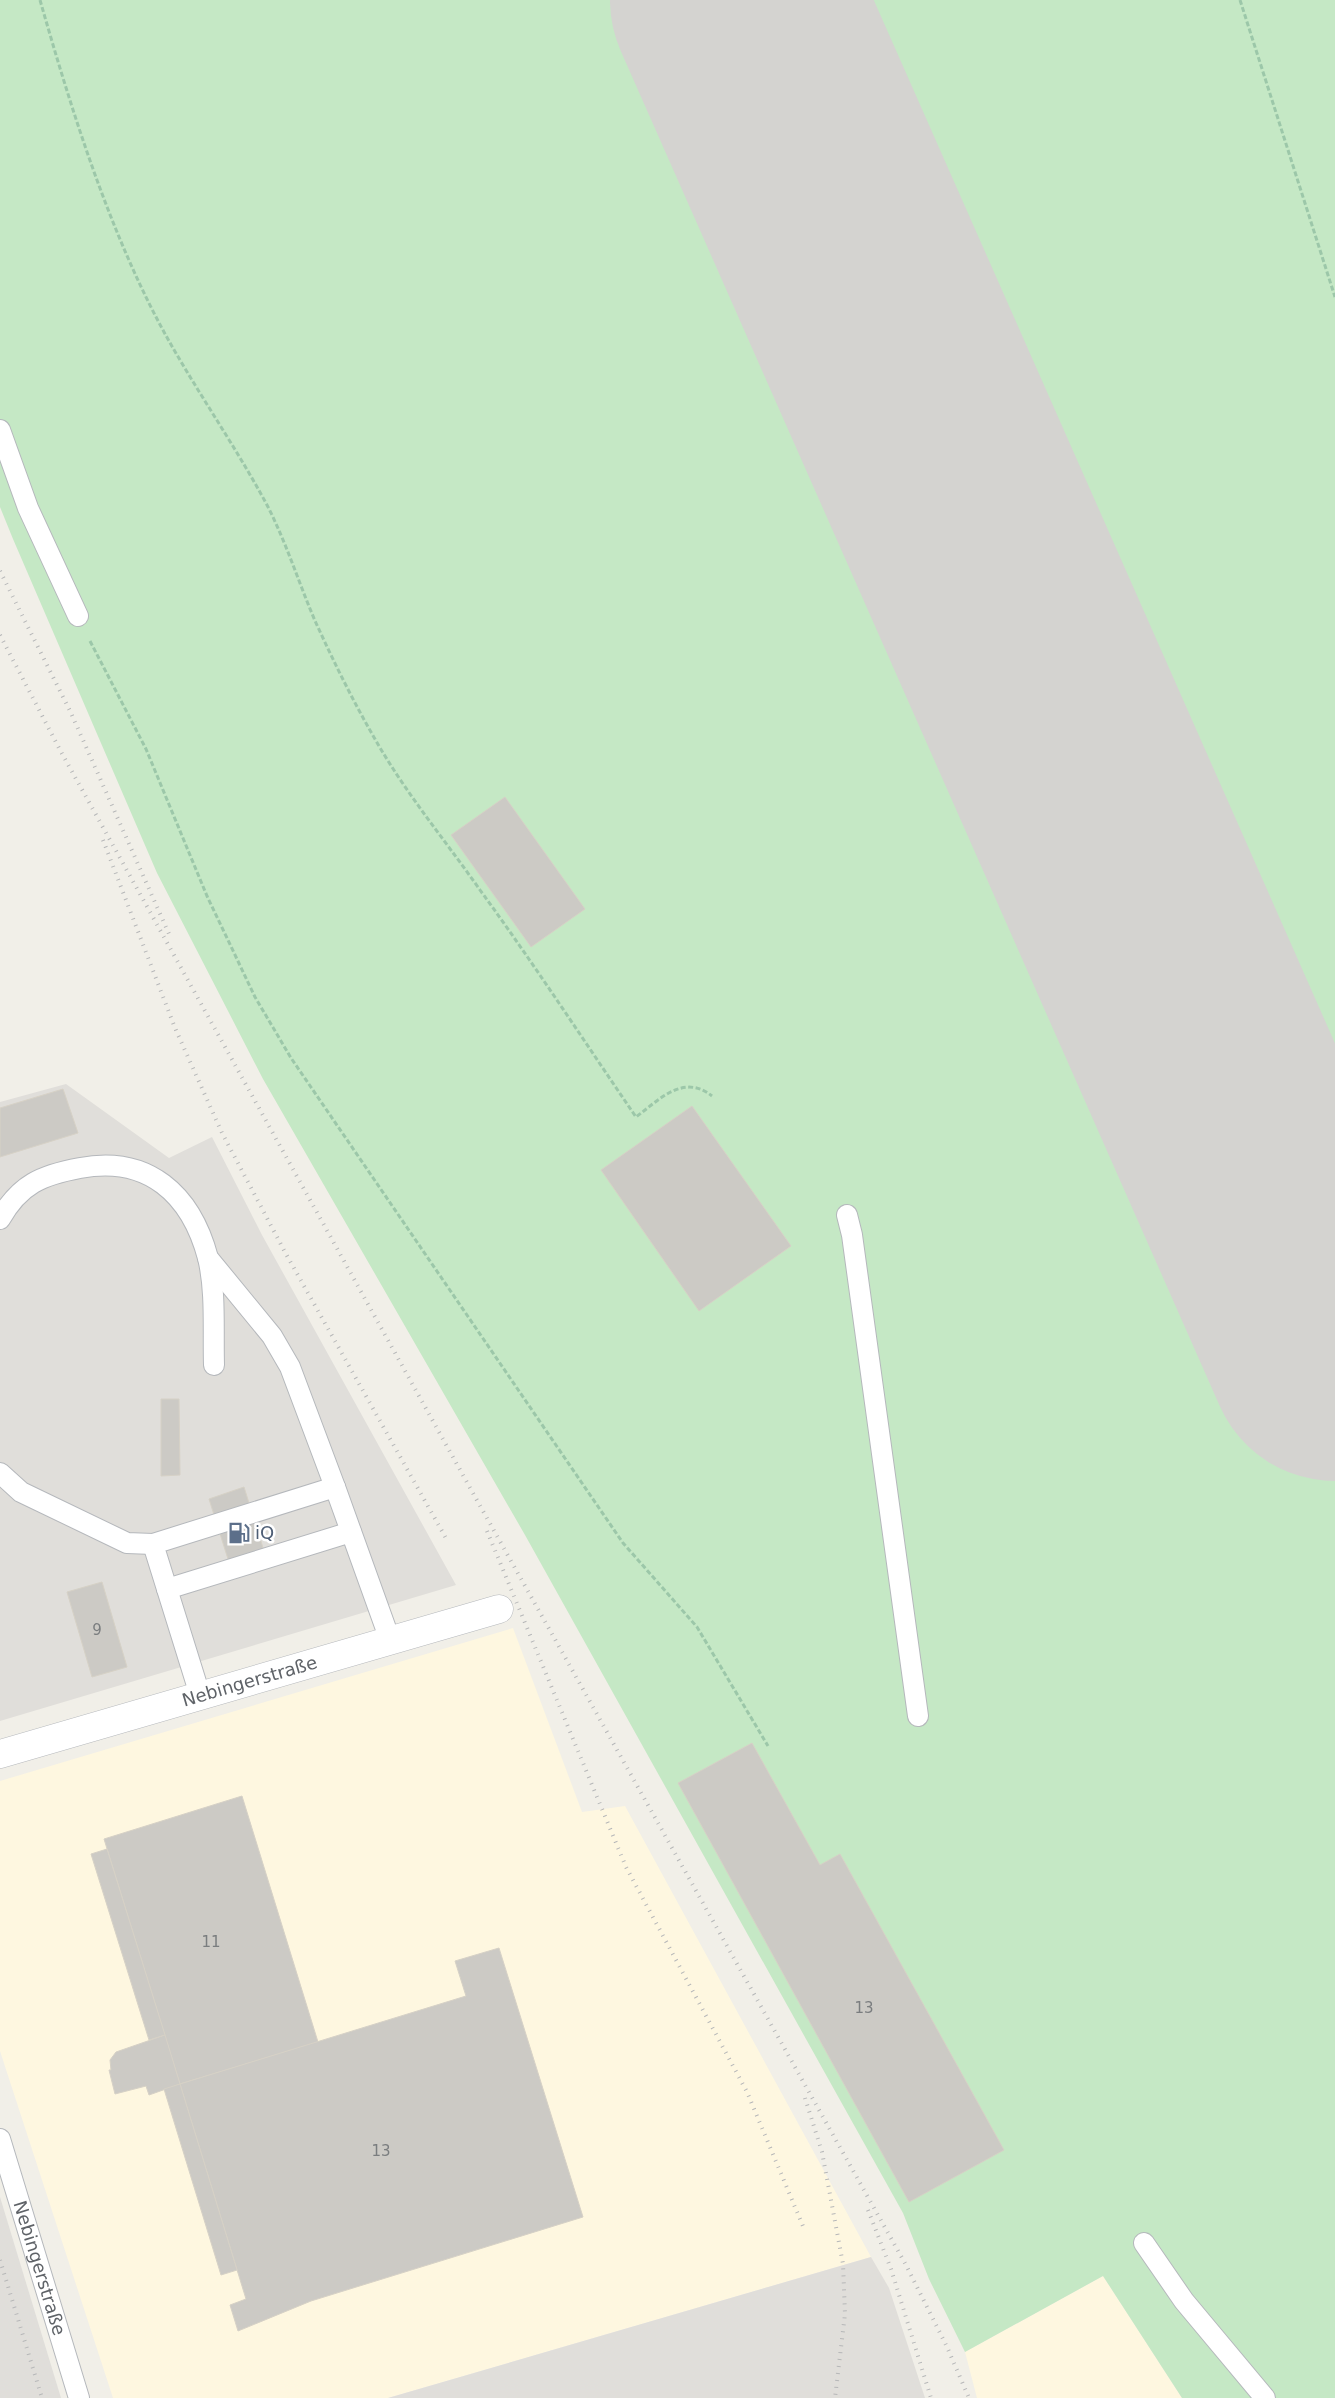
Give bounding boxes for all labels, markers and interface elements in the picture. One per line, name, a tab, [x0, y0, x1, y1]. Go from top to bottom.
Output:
fuel station icon: iQ	[226, 1520, 252, 1546]
place label: iQ	[255, 1522, 274, 1543]
house number: 9	[92, 1621, 102, 1639]
street label: Nebingerstraße	[180, 1651, 320, 1711]
house number: 11	[201, 1933, 221, 1951]
house number: 13	[854, 1999, 874, 2017]
house number: 13	[371, 2142, 391, 2160]
street label: Nebingerstraße	[9, 2198, 70, 2338]

